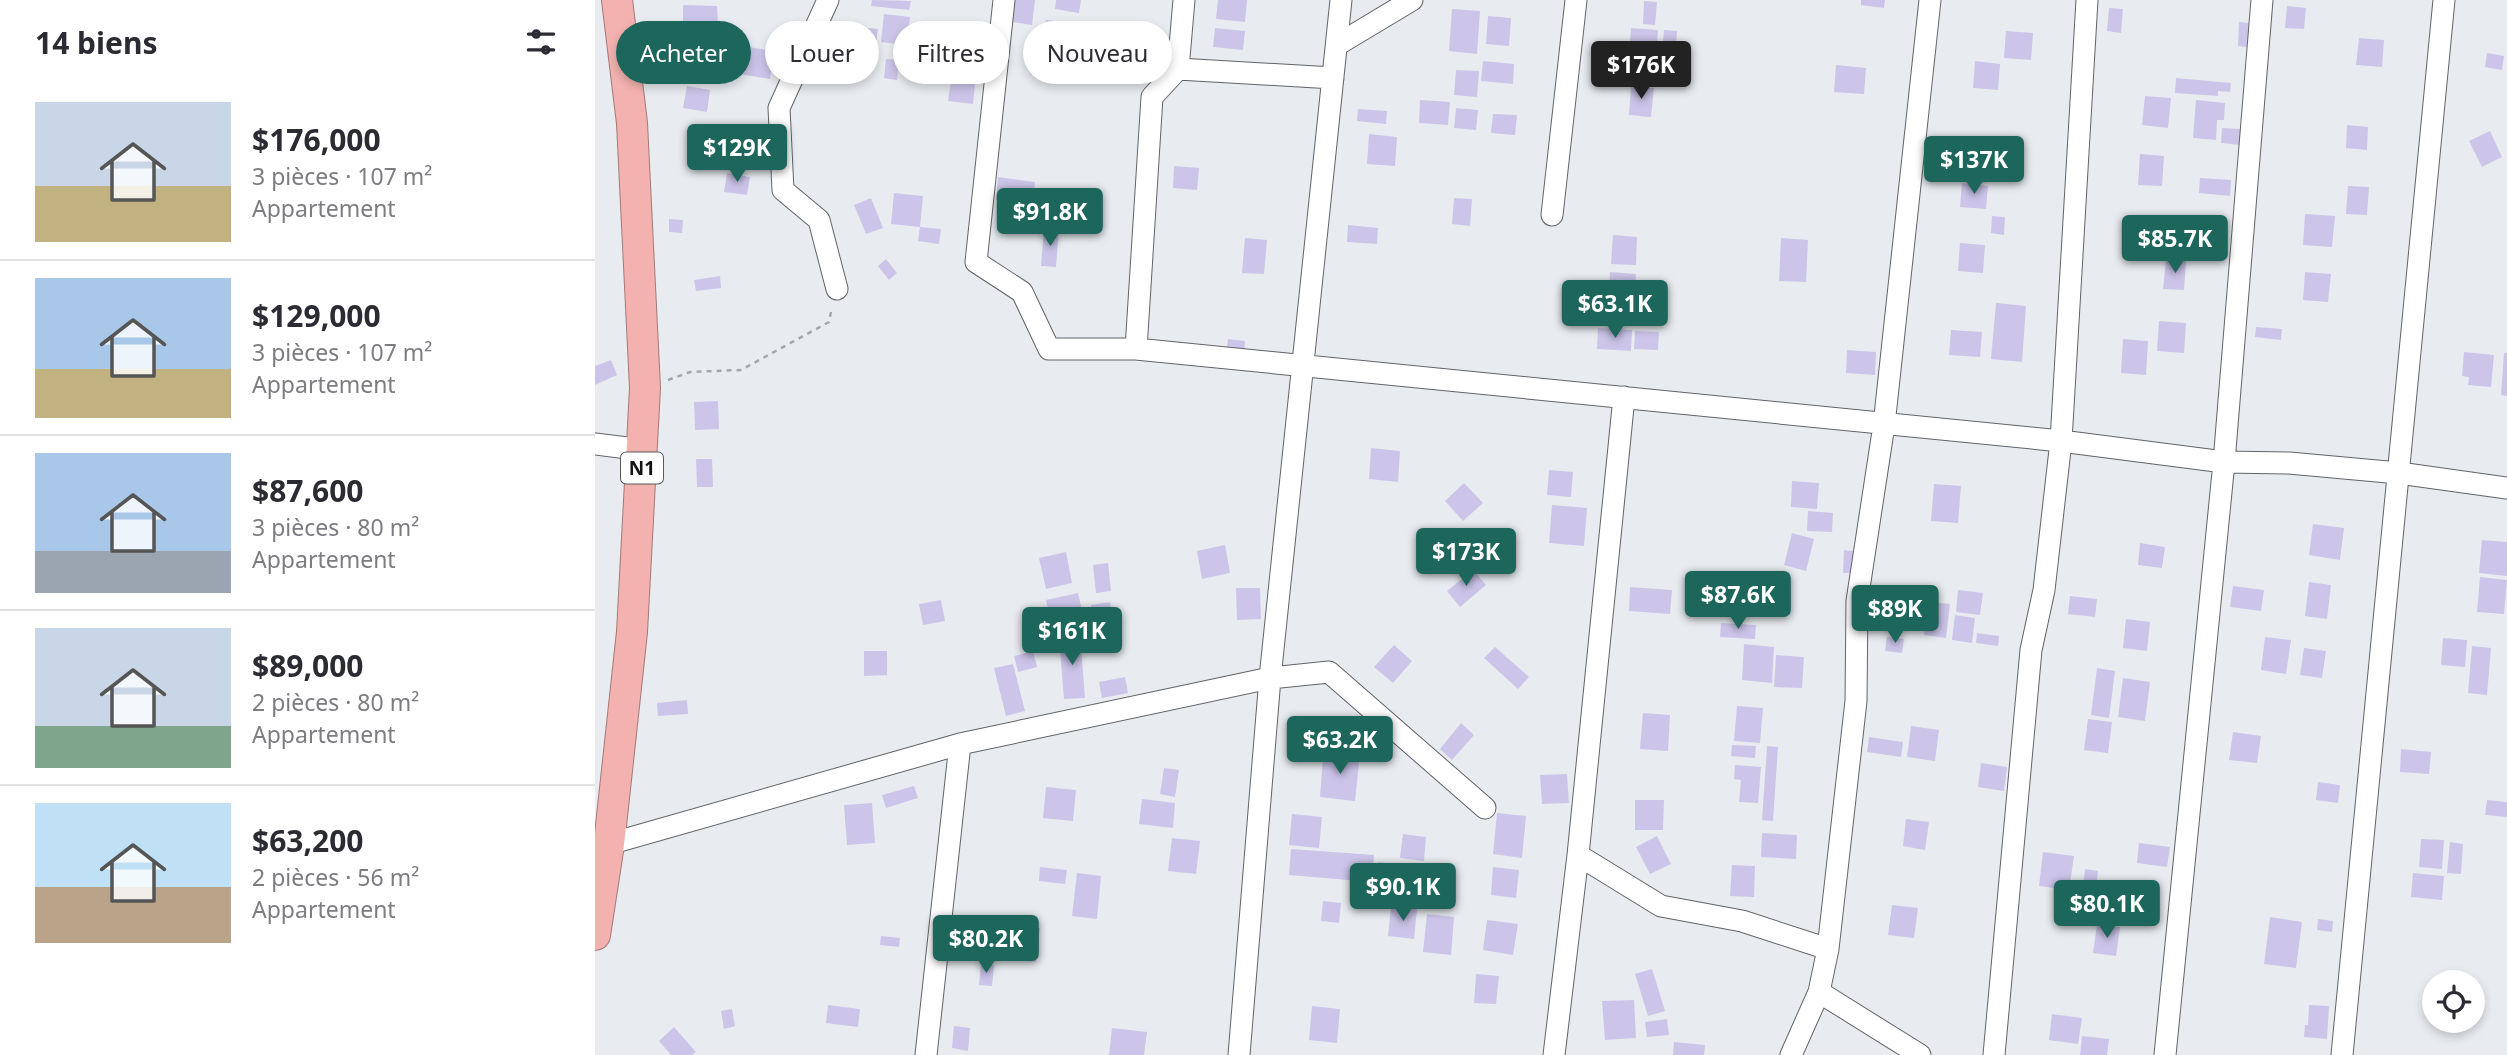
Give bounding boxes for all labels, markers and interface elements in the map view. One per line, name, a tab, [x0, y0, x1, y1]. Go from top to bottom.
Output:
chip: Acheter	[616, 21, 751, 84]
chip: Louer	[765, 21, 879, 84]
chip: Filtres	[893, 21, 1009, 84]
chip: Nouveau	[1023, 21, 1172, 84]
text: 14 biens	[35, 22, 158, 63]
icon: filters	[522, 23, 560, 61]
pin: $176K	[1592, 42, 1690, 101]
text: $176K	[1607, 48, 1675, 80]
text: $176,000	[252, 119, 381, 160]
pin: $129K	[688, 124, 786, 184]
icon: home	[91, 130, 175, 214]
text: $129K	[703, 131, 771, 163]
pin: $137K	[1925, 136, 2023, 196]
text: $137K	[1940, 143, 2008, 175]
text: 3 pièces · 107 m²	[252, 160, 432, 192]
pin: $91.8K	[993, 188, 1107, 248]
text: Appartement	[252, 192, 396, 224]
text: $91.8K	[1013, 195, 1087, 227]
pin: $85.7K	[2118, 216, 2232, 275]
text: $85.7K	[2138, 222, 2212, 254]
pin: $63.1K	[1558, 280, 1672, 340]
text: $63.1K	[1578, 287, 1652, 319]
text: $129,000	[252, 295, 381, 336]
icon: home	[91, 306, 175, 390]
text: 3 pièces · 107 m²	[252, 336, 432, 368]
text: Appartement	[252, 368, 396, 400]
road number: N1	[621, 453, 663, 484]
text: $87,600	[252, 470, 364, 511]
icon: home	[91, 481, 175, 565]
text: 3 pièces · 80 m²	[252, 511, 419, 543]
pin: $173K	[1417, 528, 1515, 588]
text: $173K	[1432, 535, 1500, 567]
text: Appartement	[252, 543, 396, 575]
pin: $87.6K	[1681, 572, 1795, 631]
text: $87.6K	[1701, 578, 1775, 610]
pin: $89K	[1854, 586, 1936, 645]
text: $89K	[1868, 592, 1922, 624]
pin: $161K	[1023, 608, 1121, 667]
text: $161K	[1038, 614, 1106, 646]
text: $89,000	[252, 645, 364, 686]
icon: home	[91, 656, 175, 740]
text: 2 pièces · 80 m²	[252, 686, 419, 718]
pin: $63.2K	[1283, 716, 1397, 776]
text: Appartement	[252, 718, 396, 750]
text: $63.2K	[1303, 723, 1377, 755]
text: $63,200	[252, 820, 364, 861]
icon: home	[91, 831, 175, 915]
text: 2 pièces · 56 m²	[252, 861, 419, 893]
pin: $90.1K	[1346, 864, 1460, 923]
text: $90.1K	[1366, 870, 1440, 902]
pin: $80.1K	[2050, 880, 2164, 940]
text: $80.1K	[2070, 887, 2144, 919]
text: Appartement	[252, 893, 396, 925]
pin: $80.2K	[929, 916, 1043, 975]
text: $80.2K	[949, 922, 1023, 954]
map controls	[2422, 970, 2485, 1033]
button: locate	[2422, 970, 2485, 1033]

